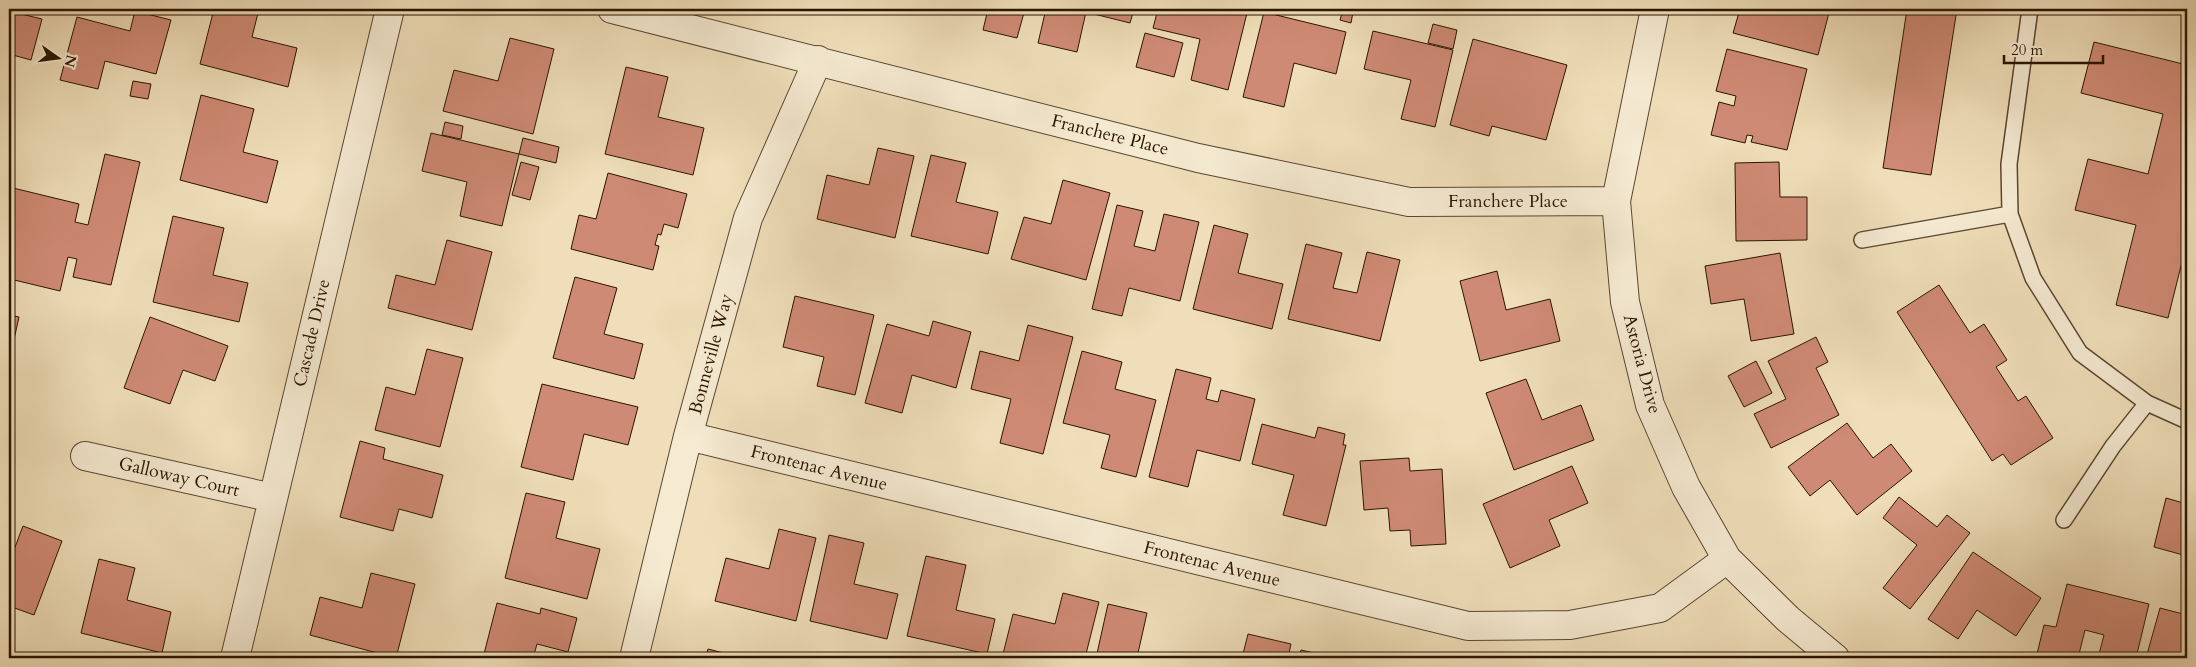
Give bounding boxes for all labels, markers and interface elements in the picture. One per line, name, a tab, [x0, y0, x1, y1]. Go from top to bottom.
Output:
north arrow	[32, 32, 82, 82]
scale bar	[2004, 32, 2102, 64]
text: 20 m	[2011, 40, 2043, 60]
text: N	[59, 53, 81, 69]
street label: Franchere Place	[1049, 108, 1171, 162]
street label: Franchere Place	[1448, 189, 1568, 214]
street label: Cascade Drive	[287, 277, 337, 389]
street label: Bonneville Way	[683, 290, 739, 417]
street label: Astoria Drive	[1617, 311, 1667, 417]
street label: Frontenac Avenue	[748, 439, 890, 497]
street label: Galloway Court	[116, 451, 242, 503]
street label: Frontenac Avenue	[1141, 535, 1283, 593]

